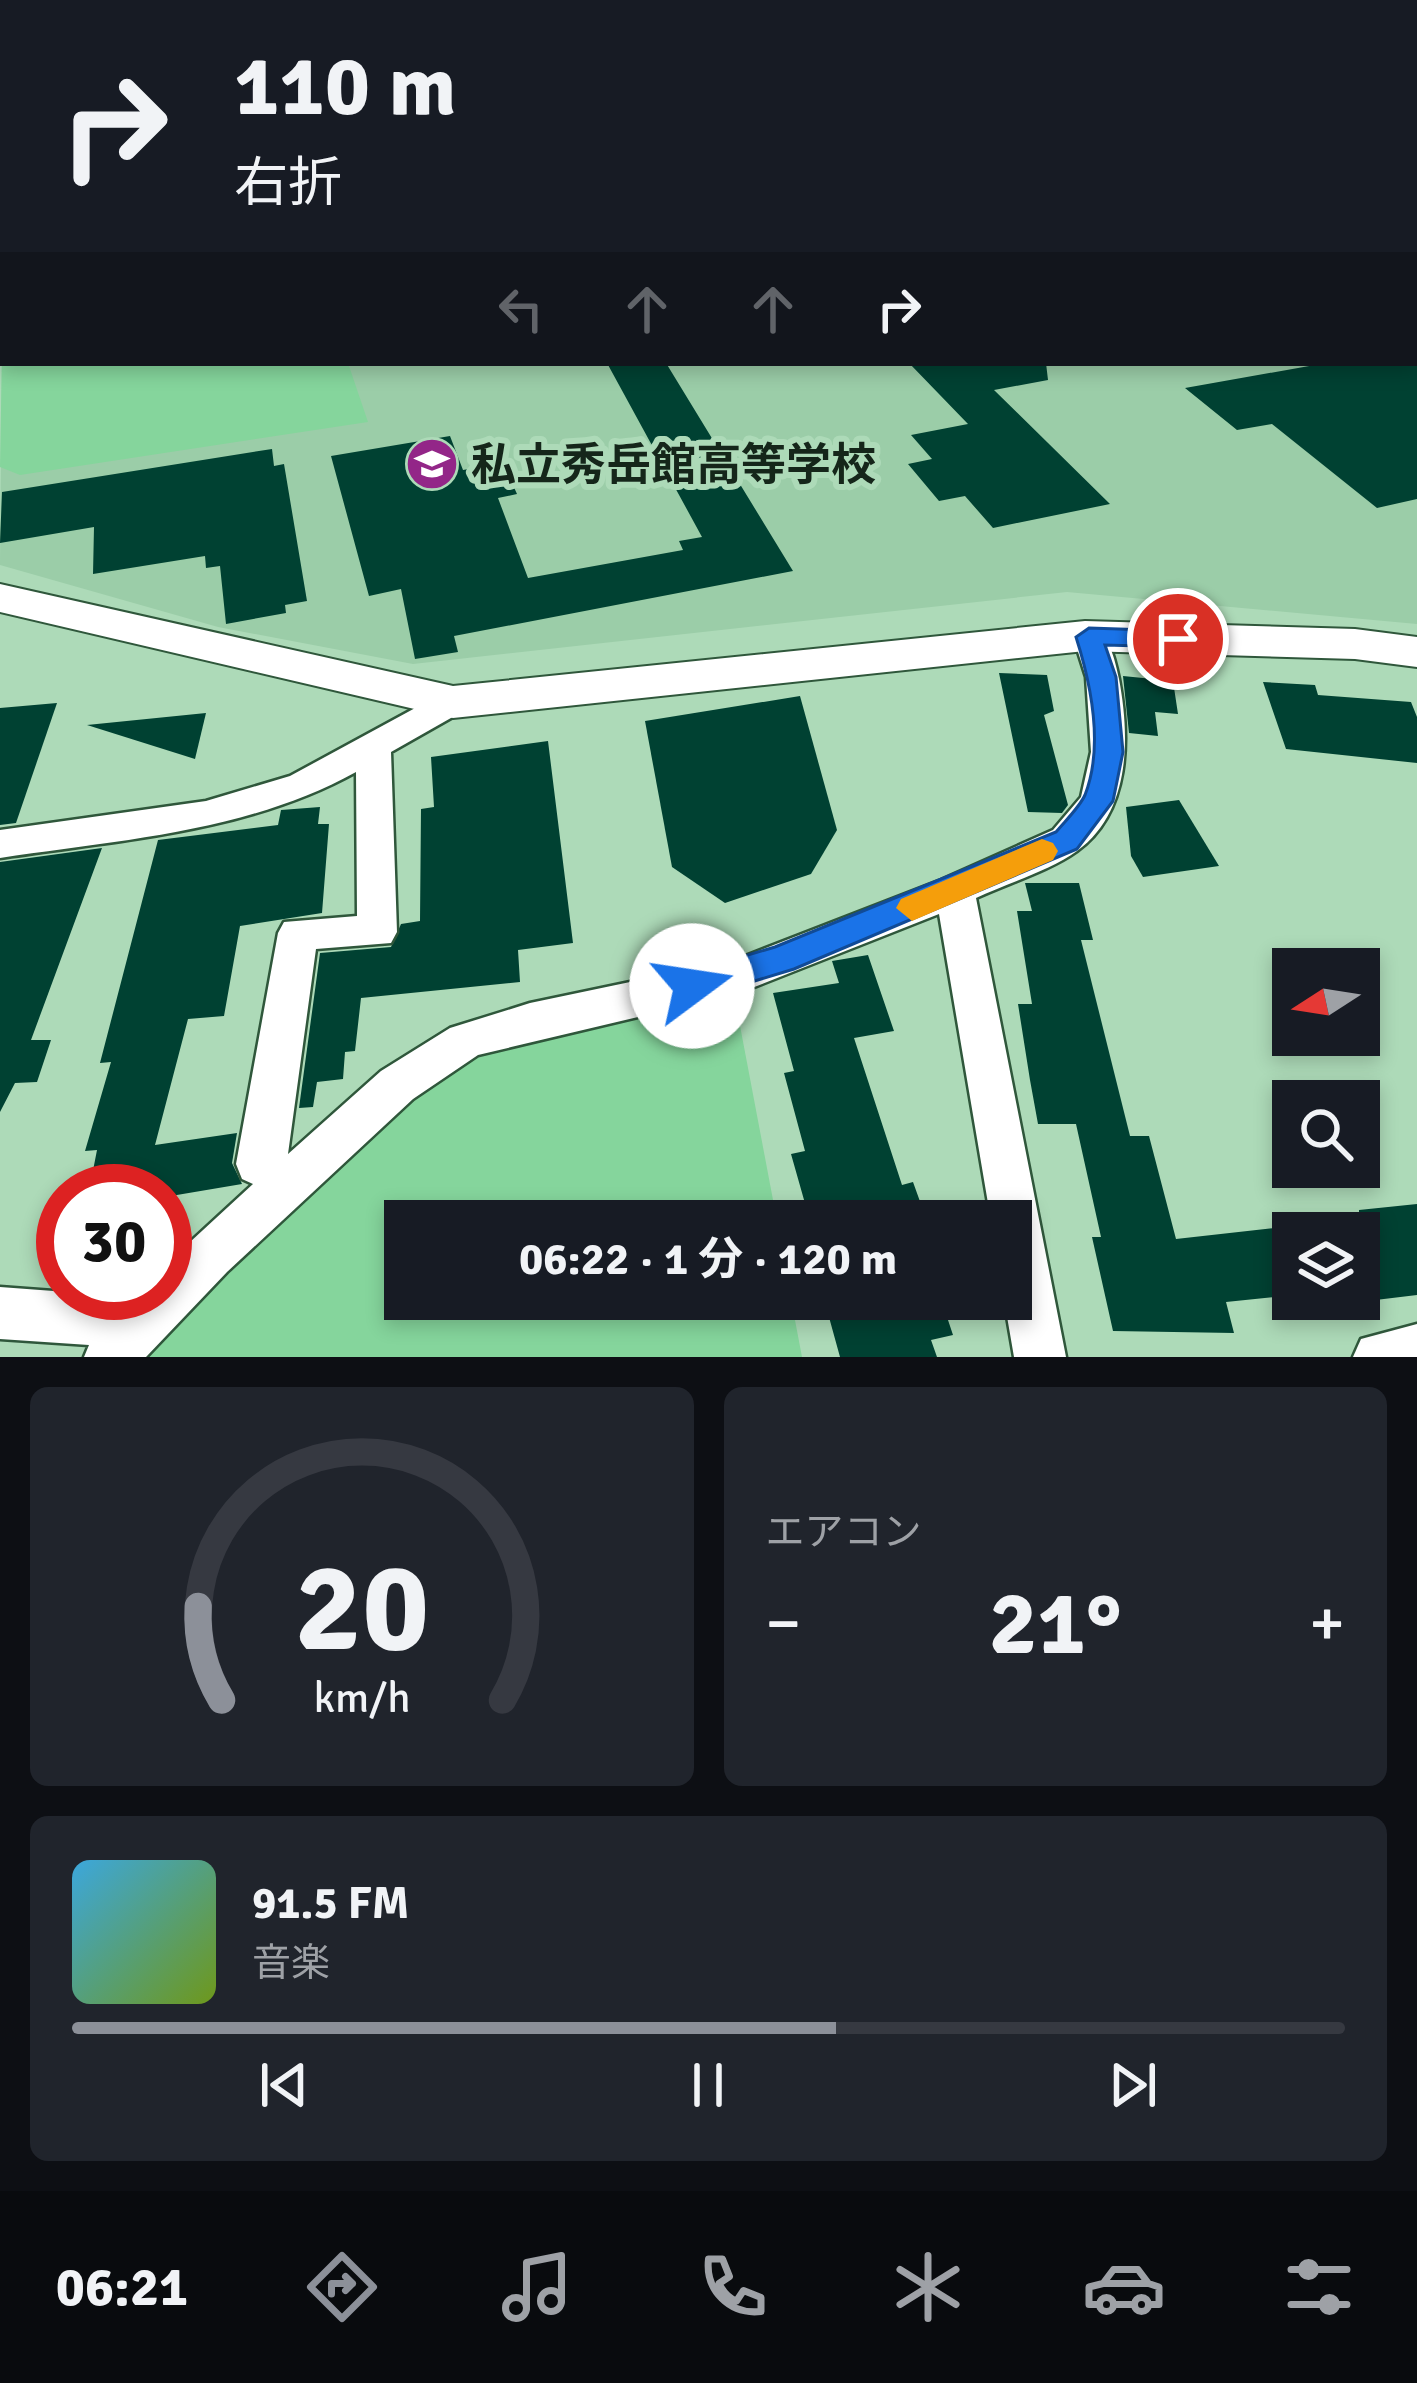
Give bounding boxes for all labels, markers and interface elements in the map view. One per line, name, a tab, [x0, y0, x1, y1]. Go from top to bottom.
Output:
text: 110 m	[234, 35, 456, 139]
icon: right	[36, 48, 192, 204]
text: 右折	[234, 150, 342, 217]
icon: left	[488, 276, 554, 342]
icon: ahead	[614, 276, 680, 342]
icon: ahead	[740, 276, 806, 342]
icon: right	[866, 276, 932, 342]
school or university icon: 私立秀岳館高等学校	[404, 436, 460, 492]
place label: 私立秀岳館高等学校	[471, 438, 876, 493]
pin	[1127, 588, 1229, 690]
icon: arrive	[1145, 606, 1211, 672]
position arrow	[629, 923, 755, 1049]
north arrow	[1272, 948, 1380, 1056]
map controls	[1272, 948, 1380, 1320]
button: search	[1272, 1080, 1380, 1188]
speed limit sign: 30	[36, 1164, 192, 1320]
button: layers	[1272, 1212, 1380, 1320]
text: 06:22 · 1 分 · 120 m	[519, 1232, 897, 1287]
text: エアコン	[766, 1508, 922, 1556]
text: 20	[294, 1532, 429, 1685]
text: 21°	[989, 1568, 1122, 1679]
text: −	[766, 1583, 801, 1664]
text: +	[1309, 1583, 1345, 1664]
text: km/h	[313, 1671, 410, 1724]
text: 91.5 FM	[252, 1876, 409, 1931]
text: 音楽	[252, 1939, 330, 1987]
icon: previous	[251, 2052, 317, 2118]
icon: pause	[675, 2052, 741, 2118]
icon: next	[1100, 2052, 1166, 2118]
icon: directions	[300, 2245, 384, 2329]
icon: music	[495, 2245, 579, 2329]
icon: phone	[691, 2245, 775, 2329]
icon: climate	[886, 2245, 970, 2329]
icon: car	[1082, 2245, 1166, 2329]
icon: filters	[1277, 2245, 1361, 2329]
text: 06:21	[56, 2254, 188, 2321]

